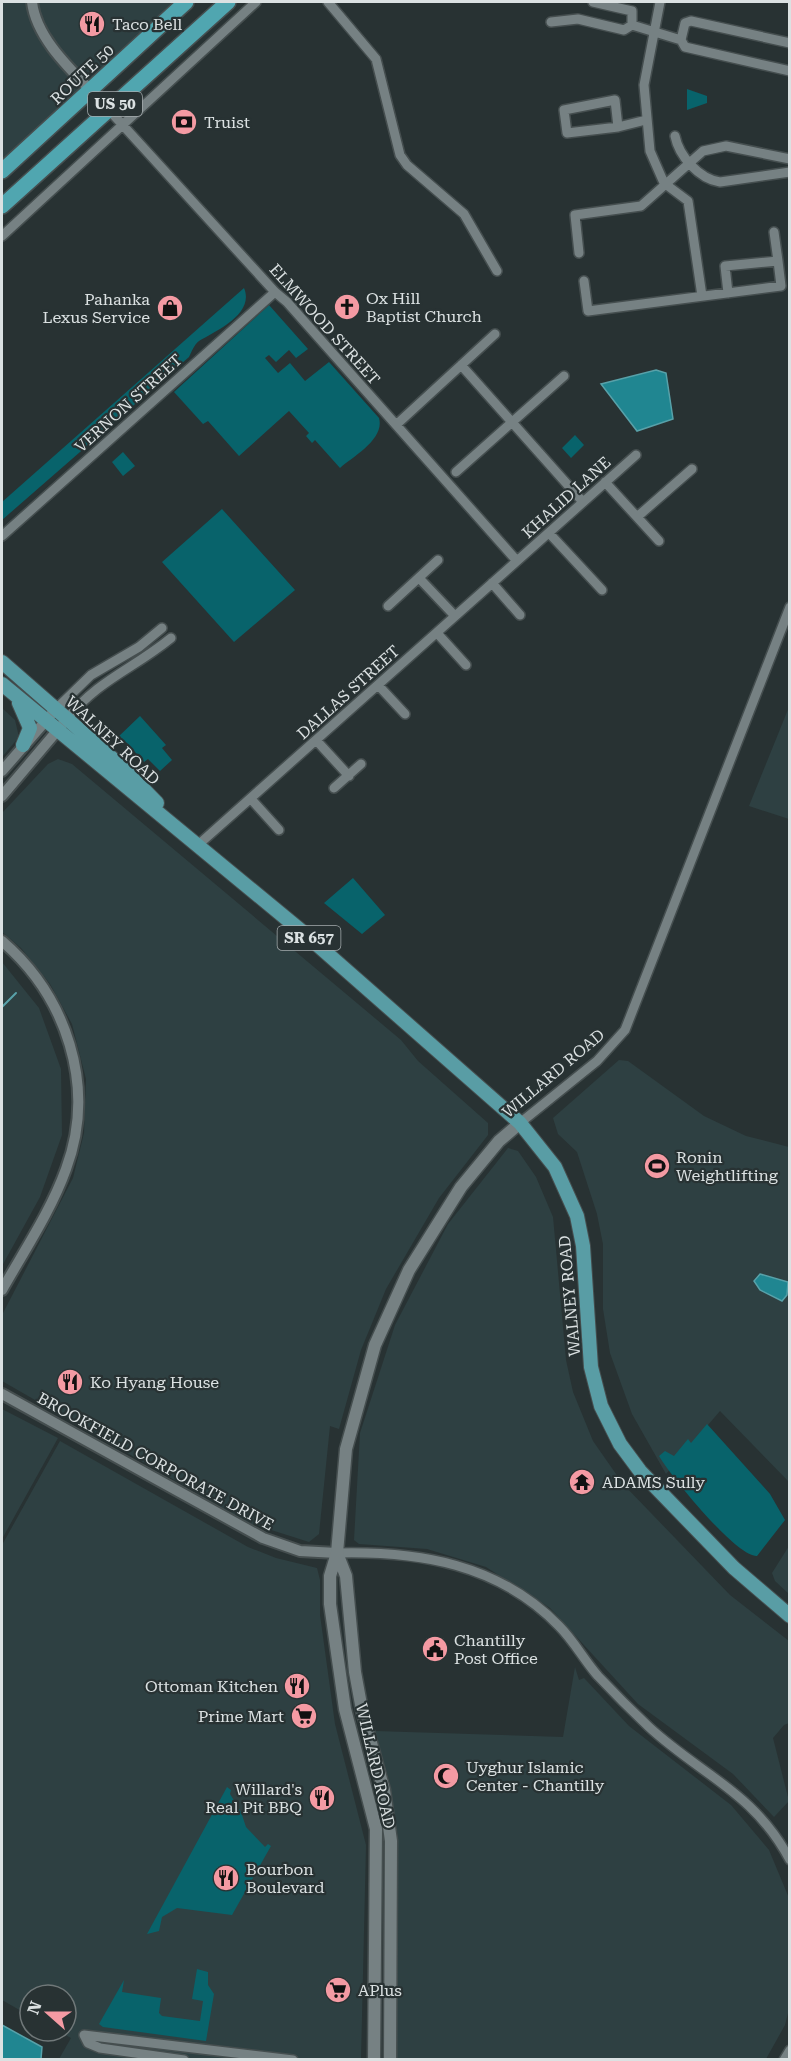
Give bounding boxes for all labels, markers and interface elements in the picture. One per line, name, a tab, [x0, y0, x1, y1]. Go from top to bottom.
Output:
restaurant icon: Taco Bell	[77, 9, 107, 39]
place label: Taco Bell	[112, 15, 182, 34]
street label: ROUTE 50	[47, 40, 118, 108]
road number: US 50	[88, 92, 142, 116]
bank icon: Truist	[169, 107, 199, 137]
place label: Truist	[204, 113, 250, 132]
street label: ELMWOOD STREET	[265, 260, 384, 389]
place label: Ox Hill Baptist Church	[366, 289, 482, 326]
place label: Pahanka Lexus Service	[42, 290, 150, 327]
church icon: Ox Hill Baptist Church	[332, 292, 362, 322]
shop icon: Pahanka Lexus Service	[155, 293, 185, 323]
street label: VERNON STREET	[71, 350, 186, 456]
street label: KHALID LANE	[518, 453, 615, 542]
street label: DALLAS STREET	[293, 641, 404, 743]
street label: WALNEY ROAD	[62, 692, 164, 789]
road number: SR 657	[278, 926, 340, 950]
street label: WILLARD ROAD	[498, 1025, 608, 1122]
place label: Ronin Weightlifting	[676, 1148, 779, 1185]
sports icon: Ronin Weightlifting	[642, 1151, 672, 1181]
street label: WALNEY ROAD	[555, 1235, 584, 1357]
restaurant icon: Ko Hyang House	[55, 1367, 85, 1397]
place label: Ko Hyang House	[90, 1373, 219, 1392]
street label: BROOKFIELD CORPORATE DRIVE	[34, 1388, 277, 1535]
temple icon: ADAMS Sully	[567, 1467, 597, 1497]
place label: ADAMS Sully	[602, 1473, 706, 1492]
place label: Chantilly Post Office	[454, 1631, 538, 1668]
public building icon: Chantilly Post Office	[420, 1634, 450, 1664]
restaurant icon: Ottoman Kitchen	[282, 1671, 312, 1701]
place label: Ottoman Kitchen	[145, 1677, 278, 1696]
supermarket icon: Prime Mart	[289, 1701, 319, 1731]
street label: WILLARD ROAD	[352, 1702, 399, 1831]
place label: Prime Mart	[198, 1707, 284, 1726]
place label: Uyghur Islamic Center - Chantilly	[466, 1758, 605, 1795]
mosque icon: Uyghur Islamic Center - Chantilly	[431, 1761, 461, 1791]
place label: Willard's Real Pit BBQ	[205, 1780, 302, 1817]
restaurant icon: Willard's Real Pit BBQ	[307, 1783, 337, 1813]
place label: Bourbon Boulevard	[246, 1860, 324, 1897]
restaurant icon: Bourbon Boulevard	[211, 1863, 241, 1893]
supermarket icon: APlus	[323, 1975, 353, 2005]
place label: APlus	[358, 1981, 402, 2000]
north arrow	[18, 1983, 78, 2043]
text: N	[23, 1999, 46, 2017]

